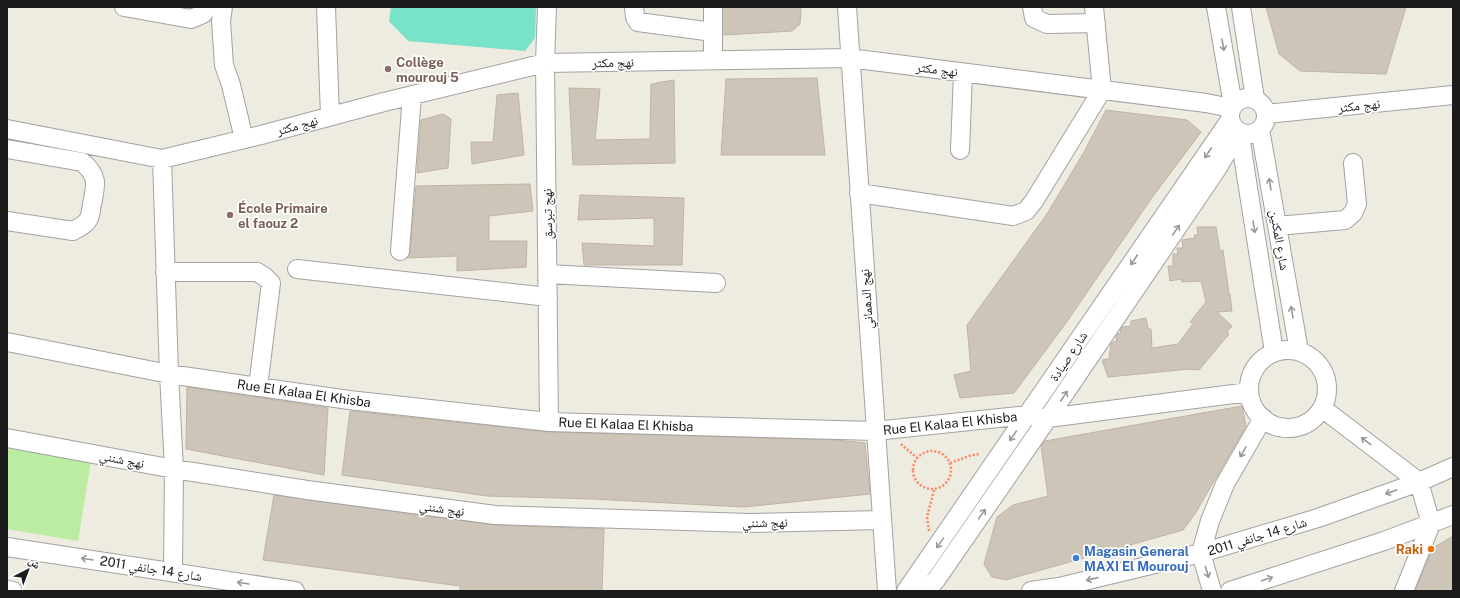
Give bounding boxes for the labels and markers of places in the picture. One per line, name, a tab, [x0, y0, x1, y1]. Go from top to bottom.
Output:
place label: Collège mourouj 5	[396, 55, 459, 85]
marker: Collège mourouj 5	[383, 64, 393, 74]
place label: École Primaire el faouz 2	[238, 200, 328, 231]
marker: École Primaire el faouz 2	[225, 210, 235, 220]
place label: Raki	[1396, 542, 1423, 557]
place label: Magasin General MAXI El Mourouj	[1084, 544, 1189, 574]
marker: Raki	[1426, 544, 1436, 554]
marker: Magasin General MAXI El Mourouj	[1071, 553, 1081, 563]

